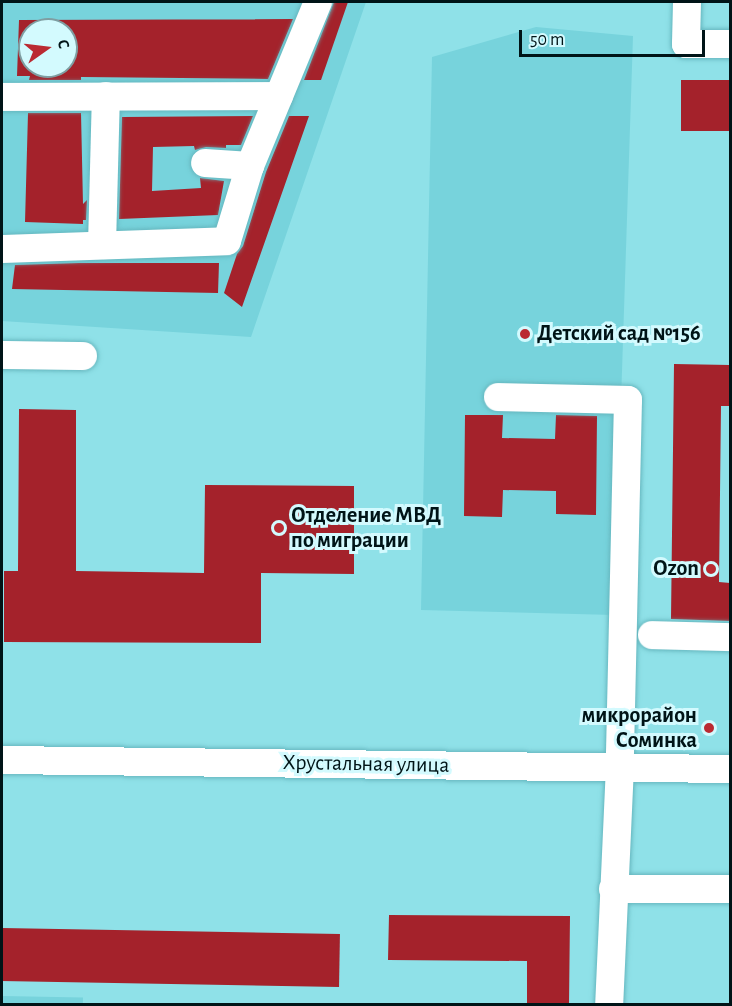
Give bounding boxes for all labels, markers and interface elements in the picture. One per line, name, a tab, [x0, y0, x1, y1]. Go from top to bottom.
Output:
north arrow	[18, 18, 78, 78]
scale bar	[522, 18, 708, 56]
text: 50 m	[530, 31, 564, 49]
text: С	[55, 38, 72, 50]
place label: Детский сад №156	[537, 321, 701, 347]
marker: Детский сад №156	[518, 327, 532, 341]
place label: Отделение МВД по миграции	[291, 502, 441, 554]
marker: Отделение МВД по миграции	[272, 521, 286, 535]
place label: Ozon	[653, 556, 699, 582]
marker: Ozon	[704, 562, 718, 576]
place label: микрорайон Соминка	[582, 702, 697, 754]
marker: микрорайон Соминка	[702, 721, 716, 735]
street label: Хрустальная улица	[282, 749, 450, 779]

